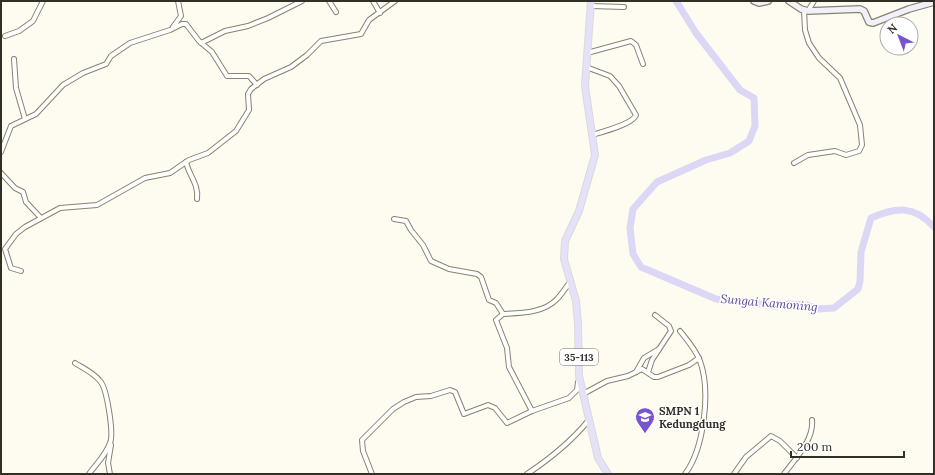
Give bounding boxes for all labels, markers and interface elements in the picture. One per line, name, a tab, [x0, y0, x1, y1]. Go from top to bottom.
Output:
north arrow	[879, 16, 919, 56]
text: N	[884, 20, 901, 37]
water label: Sungai Kamoning	[720, 291, 818, 314]
road number: 35-113	[560, 349, 598, 365]
place label: SMPN 1 Kedungdung	[659, 404, 726, 431]
school or university icon: SMPN 1 Kedungdung	[634, 406, 656, 434]
scale bar	[791, 433, 904, 459]
text: 200 m	[797, 439, 833, 454]

